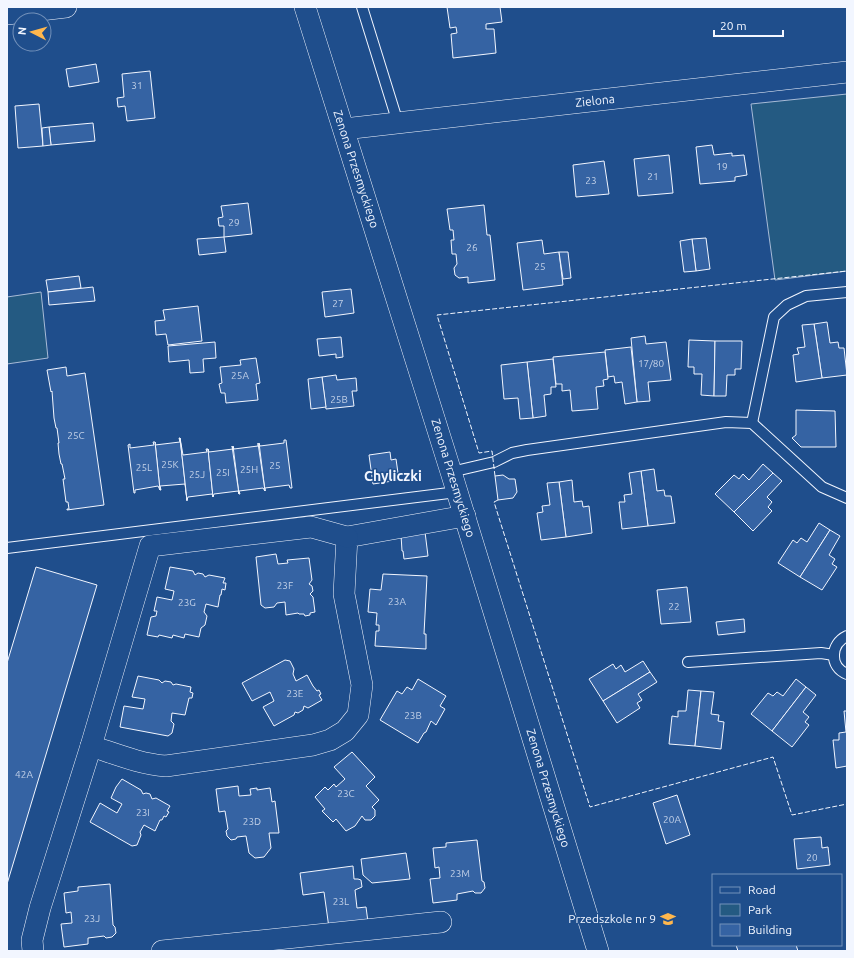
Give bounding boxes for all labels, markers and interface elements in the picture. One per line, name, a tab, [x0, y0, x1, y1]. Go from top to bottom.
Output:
north arrow	[12, 12, 52, 52]
scale bar	[714, 12, 783, 38]
text: 20 m	[720, 19, 747, 32]
text: N	[16, 26, 28, 36]
house number: 31	[131, 80, 143, 91]
street label: Zielona	[575, 92, 615, 109]
street label: Zenona Przesmyckiego	[331, 108, 382, 229]
house number: 19	[716, 161, 728, 172]
house number: 21	[647, 171, 659, 182]
house number: 23	[585, 175, 597, 186]
house number: 29	[228, 217, 240, 228]
house number: 26	[466, 242, 478, 253]
house number: 25	[534, 261, 546, 272]
house number: 27	[332, 298, 344, 309]
house number: 17/80	[638, 358, 664, 369]
house number: 25A	[231, 370, 249, 381]
house number: 25B	[330, 394, 348, 405]
street label: Zenona Przesmyckiego	[429, 417, 478, 539]
house number: 25C	[67, 430, 85, 441]
house number: 25K	[161, 459, 179, 470]
house number: 25	[269, 460, 281, 471]
house number: 25L	[136, 462, 152, 473]
house number: 25H	[240, 464, 258, 475]
house number: 25I	[216, 467, 230, 478]
district label: Chyliczki	[364, 468, 422, 484]
house number: 25J	[189, 469, 205, 480]
house number: 23F	[277, 580, 293, 591]
house number: 23A	[388, 596, 406, 607]
house number: 23G	[178, 597, 196, 608]
house number: 22	[668, 601, 680, 612]
house number: 23E	[287, 688, 304, 699]
house number: 23B	[404, 710, 422, 721]
street label: Zenona Przesmyckiego	[524, 727, 573, 849]
house number: 42A	[15, 769, 33, 780]
house number: 23C	[337, 788, 355, 799]
house number: 23I	[136, 807, 150, 818]
house number: 20A	[663, 814, 681, 825]
house number: 23D	[243, 816, 261, 827]
house number: 20	[806, 852, 818, 863]
house number: 23M	[450, 868, 470, 879]
legend	[712, 874, 842, 946]
text: Road	[748, 883, 776, 896]
house number: 23L	[333, 896, 349, 907]
text: Park	[748, 903, 772, 916]
school or university icon: Przedszkole nr 9	[659, 910, 677, 928]
place label: Przedszkole nr 9	[568, 912, 656, 925]
house number: 23J	[84, 913, 100, 924]
text: Building	[748, 923, 792, 936]

